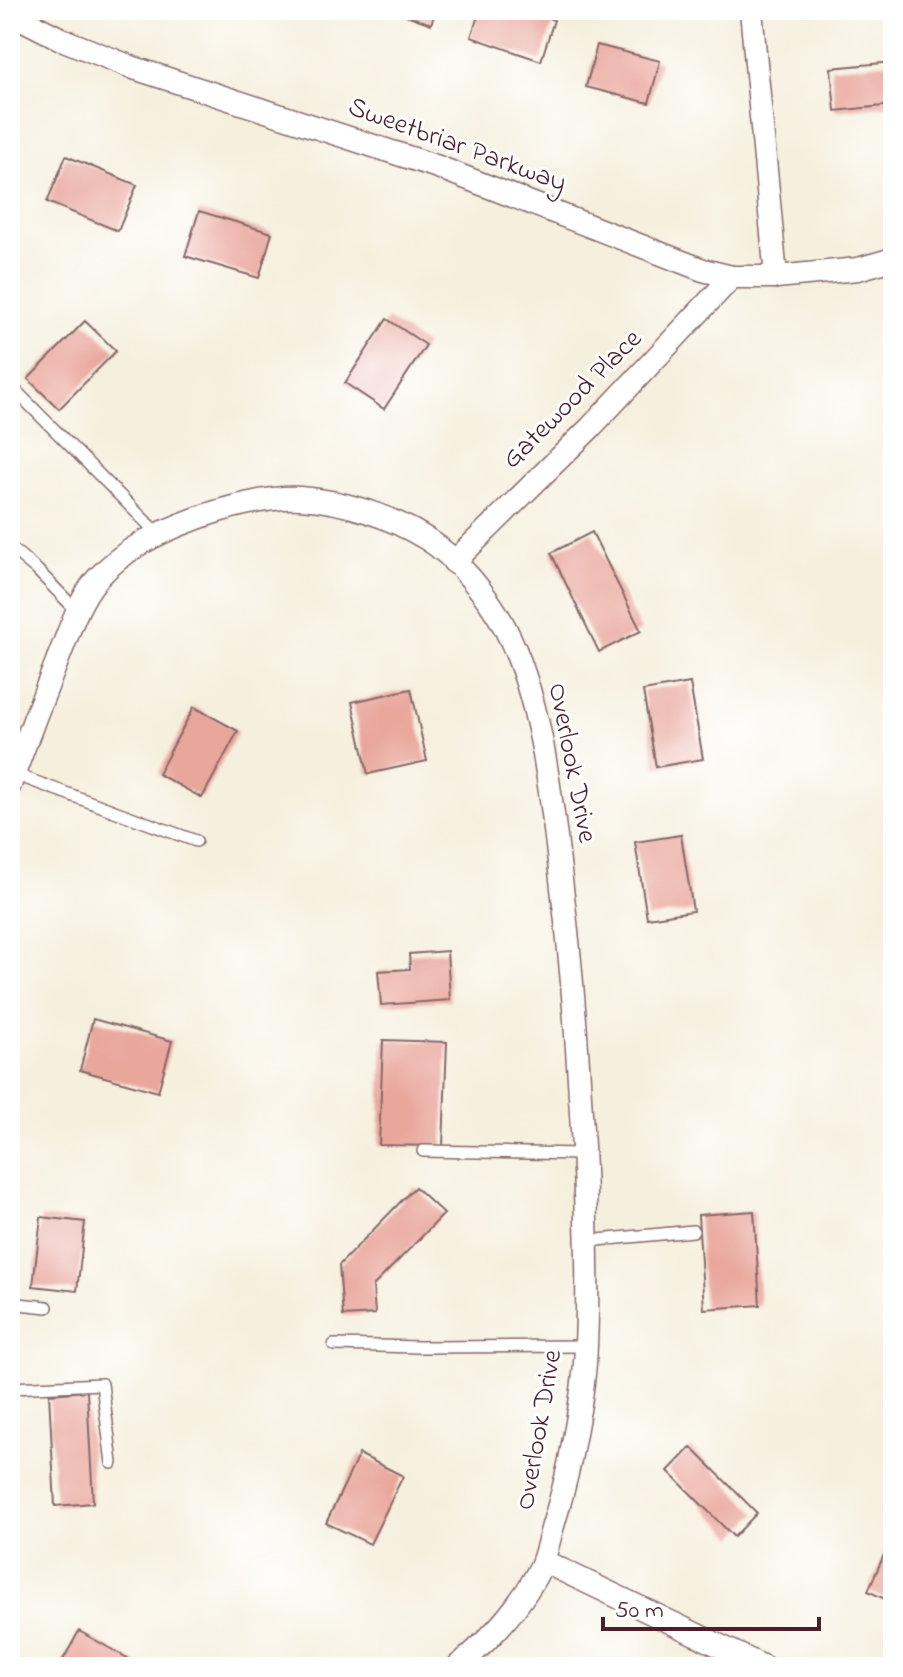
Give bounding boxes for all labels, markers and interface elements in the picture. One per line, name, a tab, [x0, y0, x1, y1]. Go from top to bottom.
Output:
street label: Sweetbriar Parkway	[342, 87, 572, 205]
street label: Gatewood Place	[493, 320, 653, 480]
street label: Overlook Drive	[535, 680, 607, 847]
street label: Overlook Drive	[506, 1346, 574, 1513]
scale bar	[603, 1581, 819, 1631]
text: 50 m	[615, 1594, 664, 1629]

